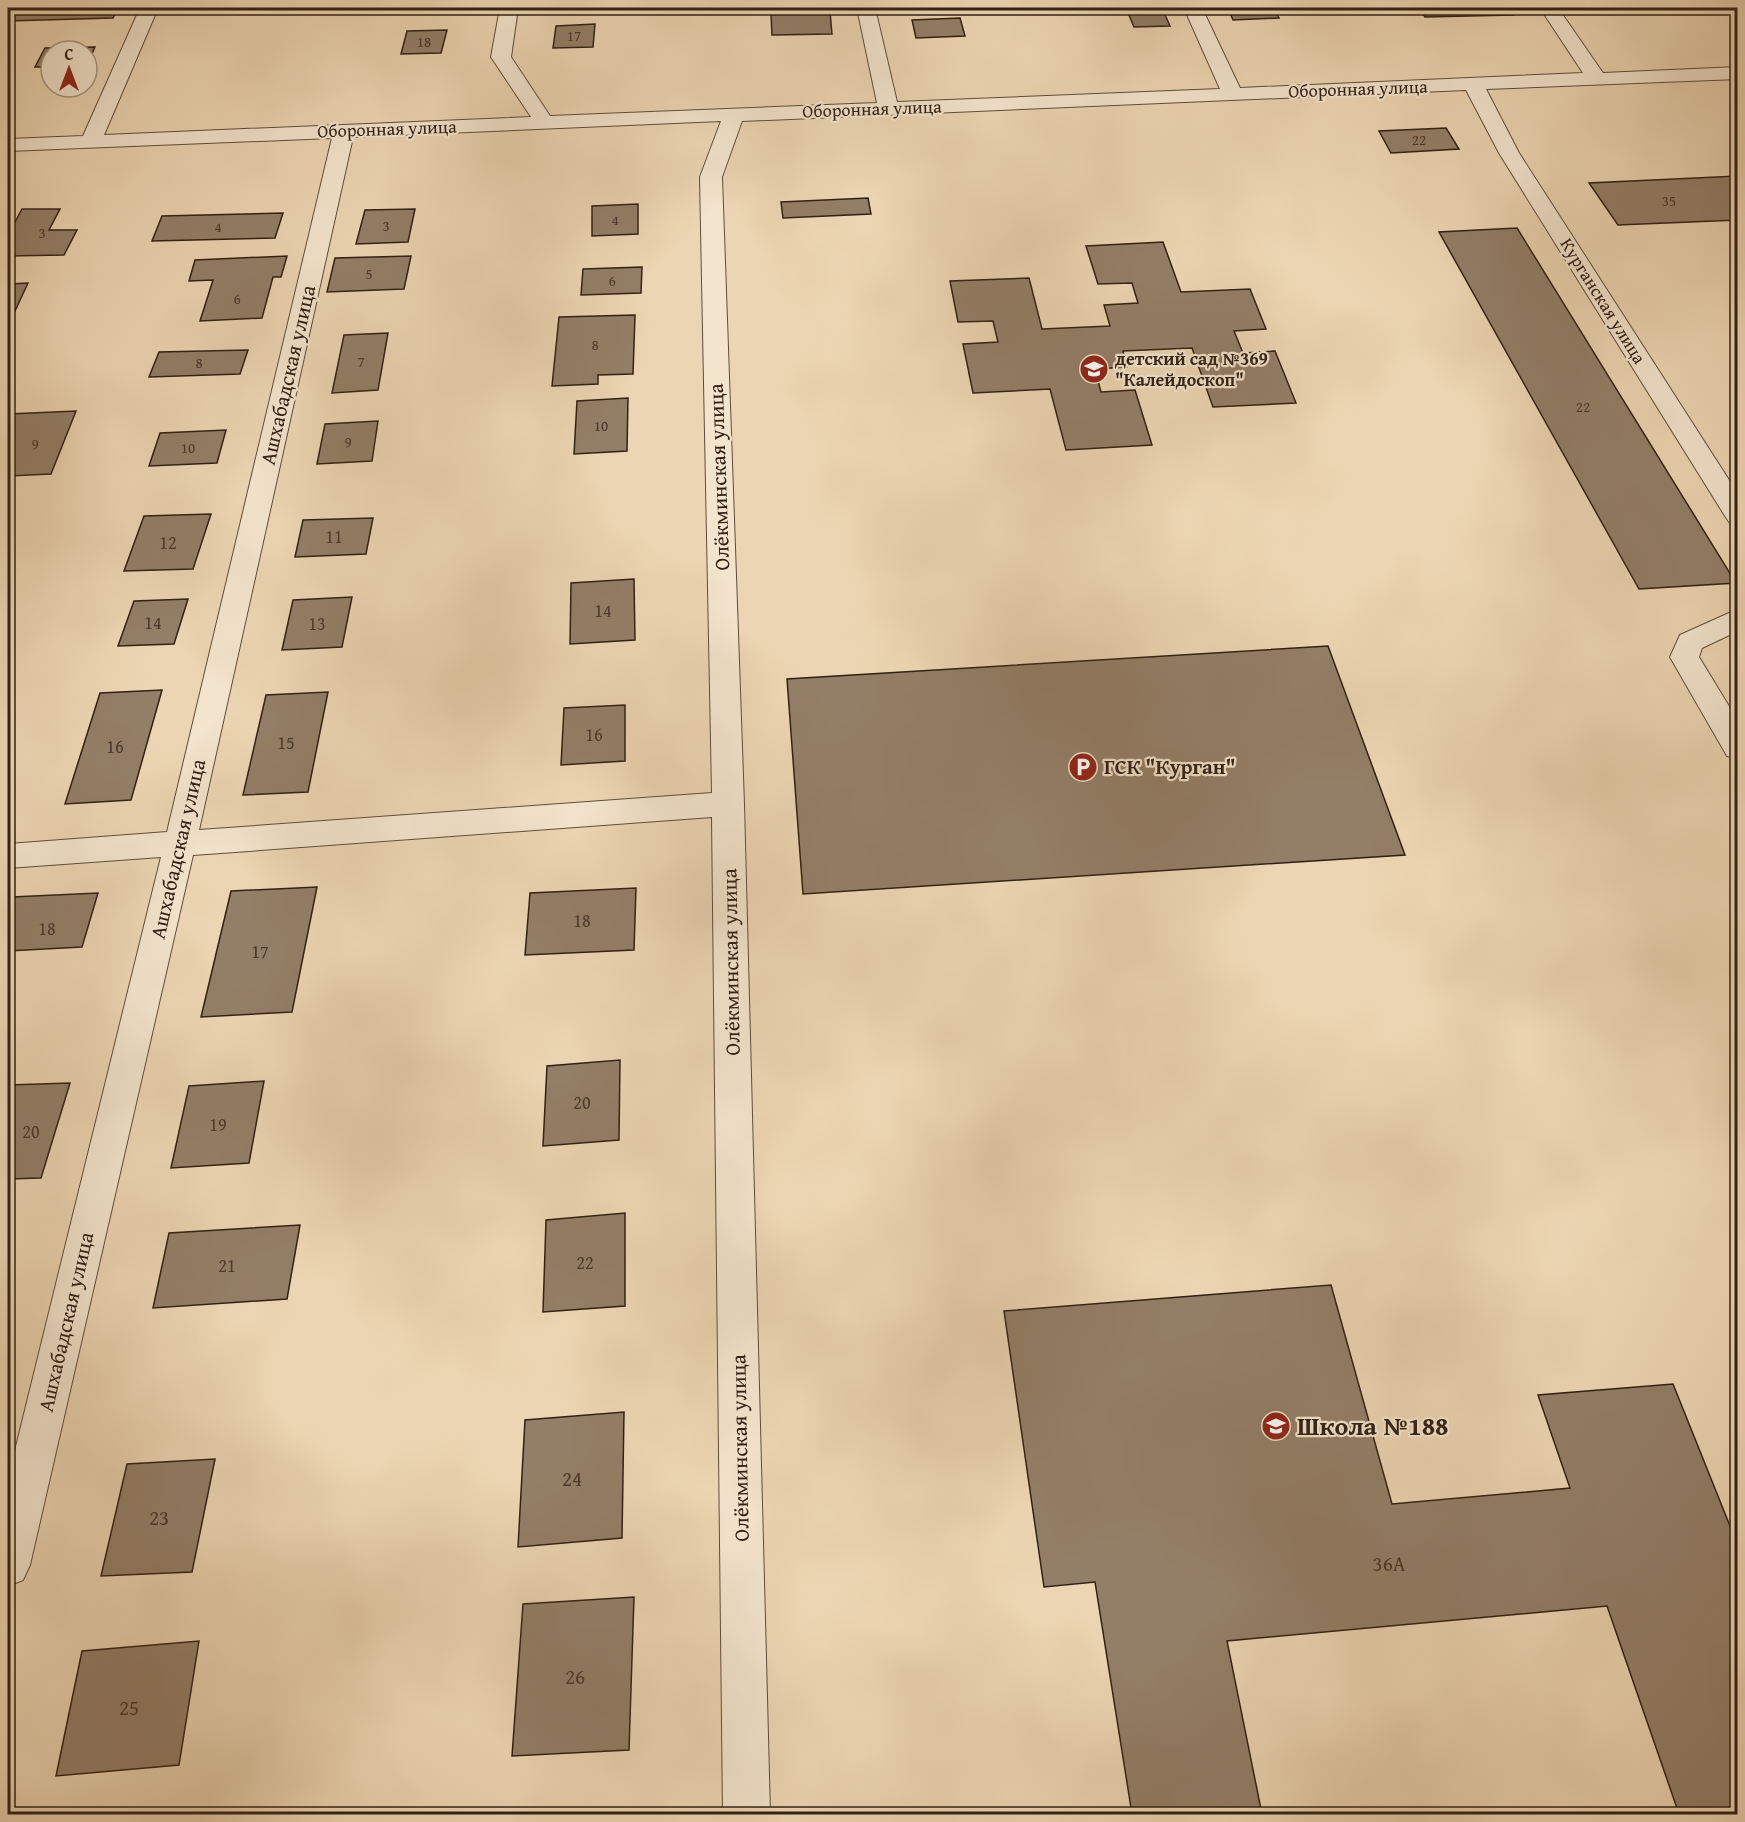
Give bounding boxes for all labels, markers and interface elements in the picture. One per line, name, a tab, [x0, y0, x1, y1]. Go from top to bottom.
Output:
house number: 17	[567, 25, 581, 46]
house number: 18	[417, 31, 431, 52]
north arrow	[39, 39, 99, 99]
text: С	[64, 42, 74, 66]
street label: Оборонная улица	[1288, 73, 1429, 104]
street label: Оборонная улица	[802, 93, 943, 124]
street label: Оборонная улица	[317, 113, 458, 144]
house number: 22	[1412, 129, 1426, 150]
house number: 35	[1662, 190, 1676, 211]
house number: 4	[611, 209, 619, 230]
house number: 3	[382, 215, 390, 236]
house number: 4	[214, 216, 222, 237]
house number: 3	[38, 222, 46, 243]
street label: Курганская улица	[1554, 232, 1653, 369]
house number: 5	[365, 263, 373, 284]
house number: 6	[608, 270, 616, 291]
street label: Ашхабадская улица	[252, 282, 323, 468]
house number: 6	[233, 288, 241, 309]
house number: 8	[591, 334, 599, 355]
place label: детский сад №369 "Калейдоскоп"	[1115, 345, 1268, 393]
house number: 7	[357, 351, 365, 372]
house number: 8	[195, 352, 203, 373]
school or university icon: детский сад №369 "Калейдоскоп"	[1078, 353, 1110, 385]
street label: Олёкминская улица	[700, 383, 737, 571]
house number: 22	[1576, 396, 1590, 417]
house number: 10	[594, 415, 608, 436]
house number: 9	[344, 431, 352, 452]
house number: 9	[31, 433, 39, 454]
house number: 10	[181, 437, 195, 458]
house number: 11	[325, 523, 343, 550]
house number: 12	[159, 529, 177, 556]
house number: 14	[594, 597, 612, 624]
house number: 14	[144, 609, 162, 636]
house number: 13	[308, 610, 326, 637]
house number: 16	[585, 721, 603, 748]
house number: 15	[277, 729, 295, 756]
house number: 16	[106, 733, 124, 760]
parking icon: ГСК "Курган"	[1067, 751, 1099, 783]
place label: ГСК "Курган"	[1104, 751, 1236, 782]
street label: Ашхабадская улица	[142, 756, 213, 942]
street label: Олёкминская улица	[713, 868, 748, 1056]
house number: 18	[573, 907, 591, 934]
house number: 18	[38, 915, 56, 942]
house number: 17	[251, 938, 269, 965]
house number: 20	[573, 1089, 591, 1116]
house number: 19	[209, 1111, 227, 1138]
house number: 20	[22, 1118, 40, 1145]
street label: Ашхабадская улица	[30, 1229, 101, 1415]
house number: 22	[576, 1249, 594, 1276]
house number: 21	[218, 1252, 236, 1279]
street label: Олёкминская улица	[722, 1354, 757, 1542]
place label: Школа №188	[1297, 1406, 1449, 1445]
school or university icon: Школа №188	[1260, 1410, 1292, 1442]
house number: 24	[562, 1463, 582, 1494]
house number: 23	[149, 1502, 169, 1533]
house number: 36А	[1373, 1548, 1406, 1579]
house number: 26	[565, 1661, 585, 1692]
house number: 25	[119, 1692, 139, 1723]

